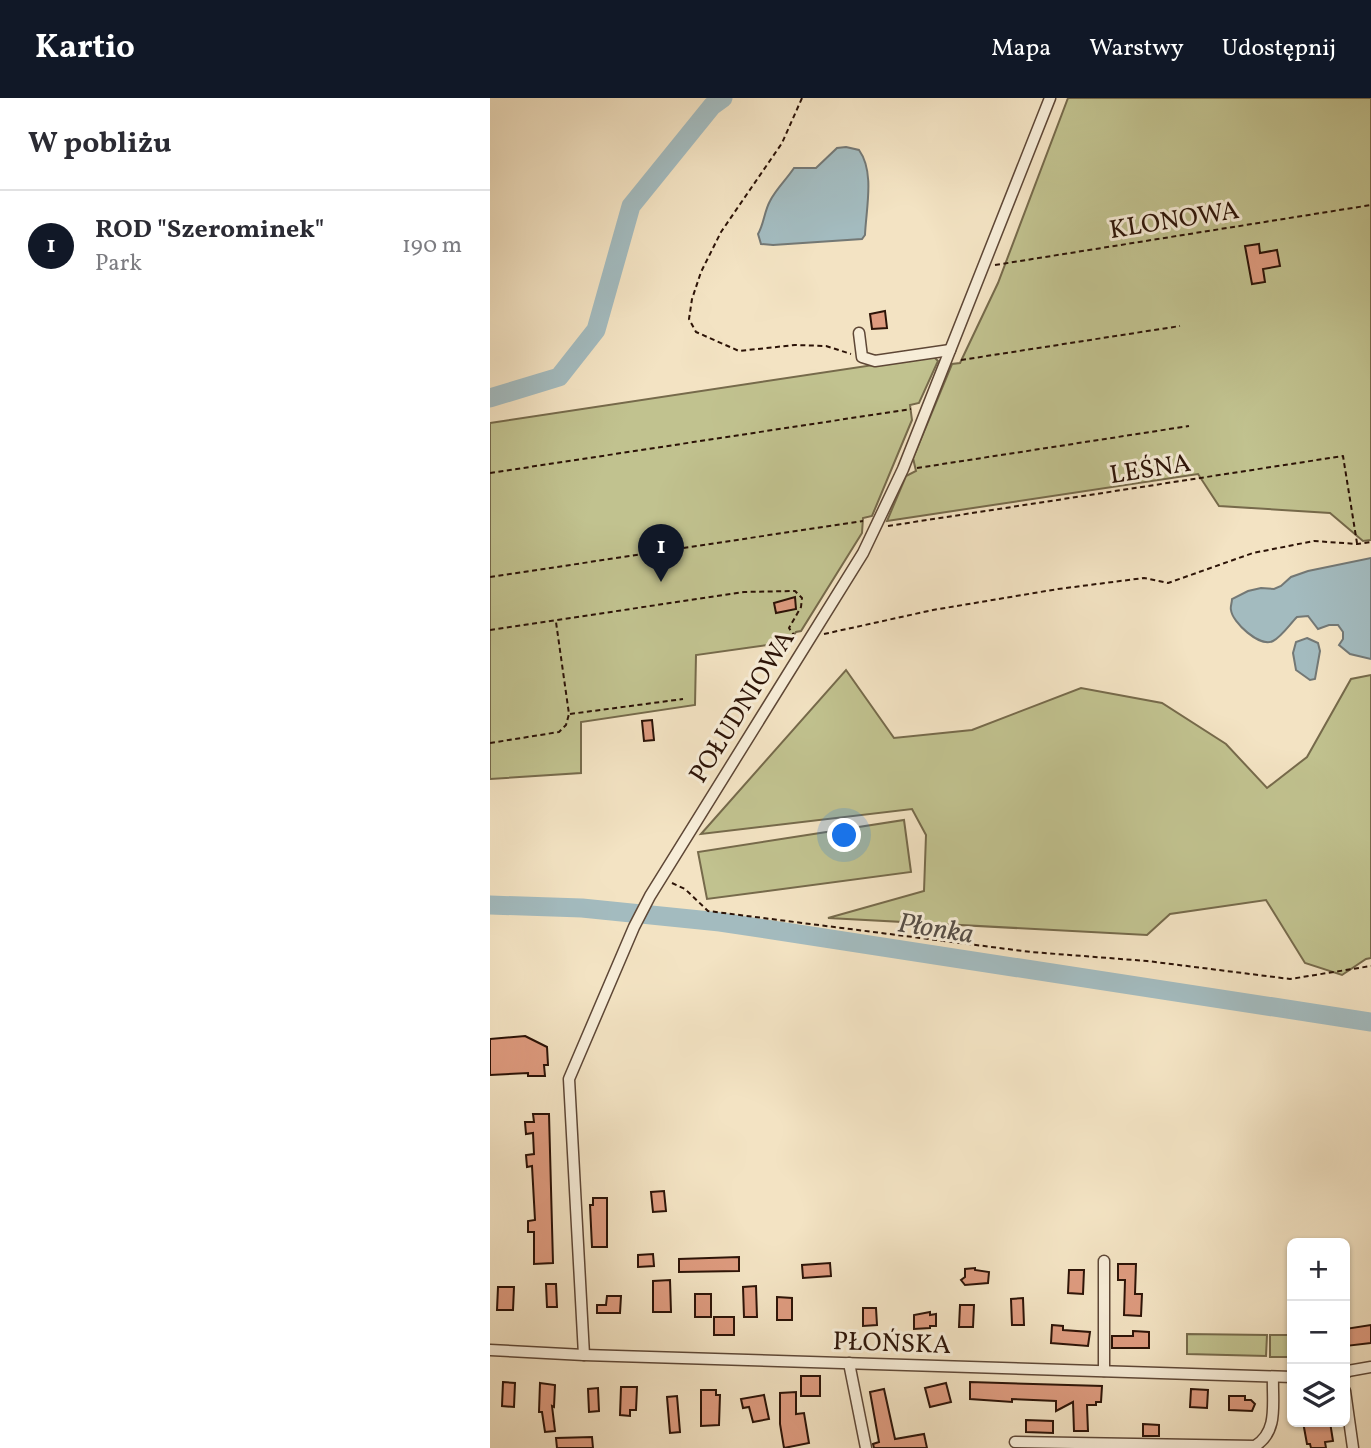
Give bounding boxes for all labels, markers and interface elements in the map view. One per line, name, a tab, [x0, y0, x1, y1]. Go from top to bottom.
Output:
text: Kartio	[35, 26, 135, 72]
text: Mapa	[991, 32, 1051, 66]
text: Warstwy	[1089, 32, 1184, 66]
text: Udostępnij	[1222, 32, 1336, 66]
text: W pobliżu	[28, 123, 171, 165]
street label: KLONOWA	[1107, 193, 1242, 249]
text: ROD "Szerominek"	[95, 212, 324, 248]
text: 1	[46, 230, 56, 262]
text: 190 m	[402, 230, 462, 262]
text: Park	[95, 248, 142, 280]
street label: LEŚNA	[1107, 446, 1193, 494]
pin: 1	[638, 524, 684, 582]
street label: POŁUDNIOWA	[681, 624, 804, 790]
your location	[827, 818, 861, 852]
water label: Płonka	[895, 904, 976, 955]
map controls	[1287, 1238, 1350, 1427]
button: +	[1287, 1238, 1350, 1301]
button: −	[1287, 1301, 1350, 1364]
street label: PŁOŃSKA	[832, 1324, 952, 1364]
button: layers	[1287, 1364, 1350, 1427]

